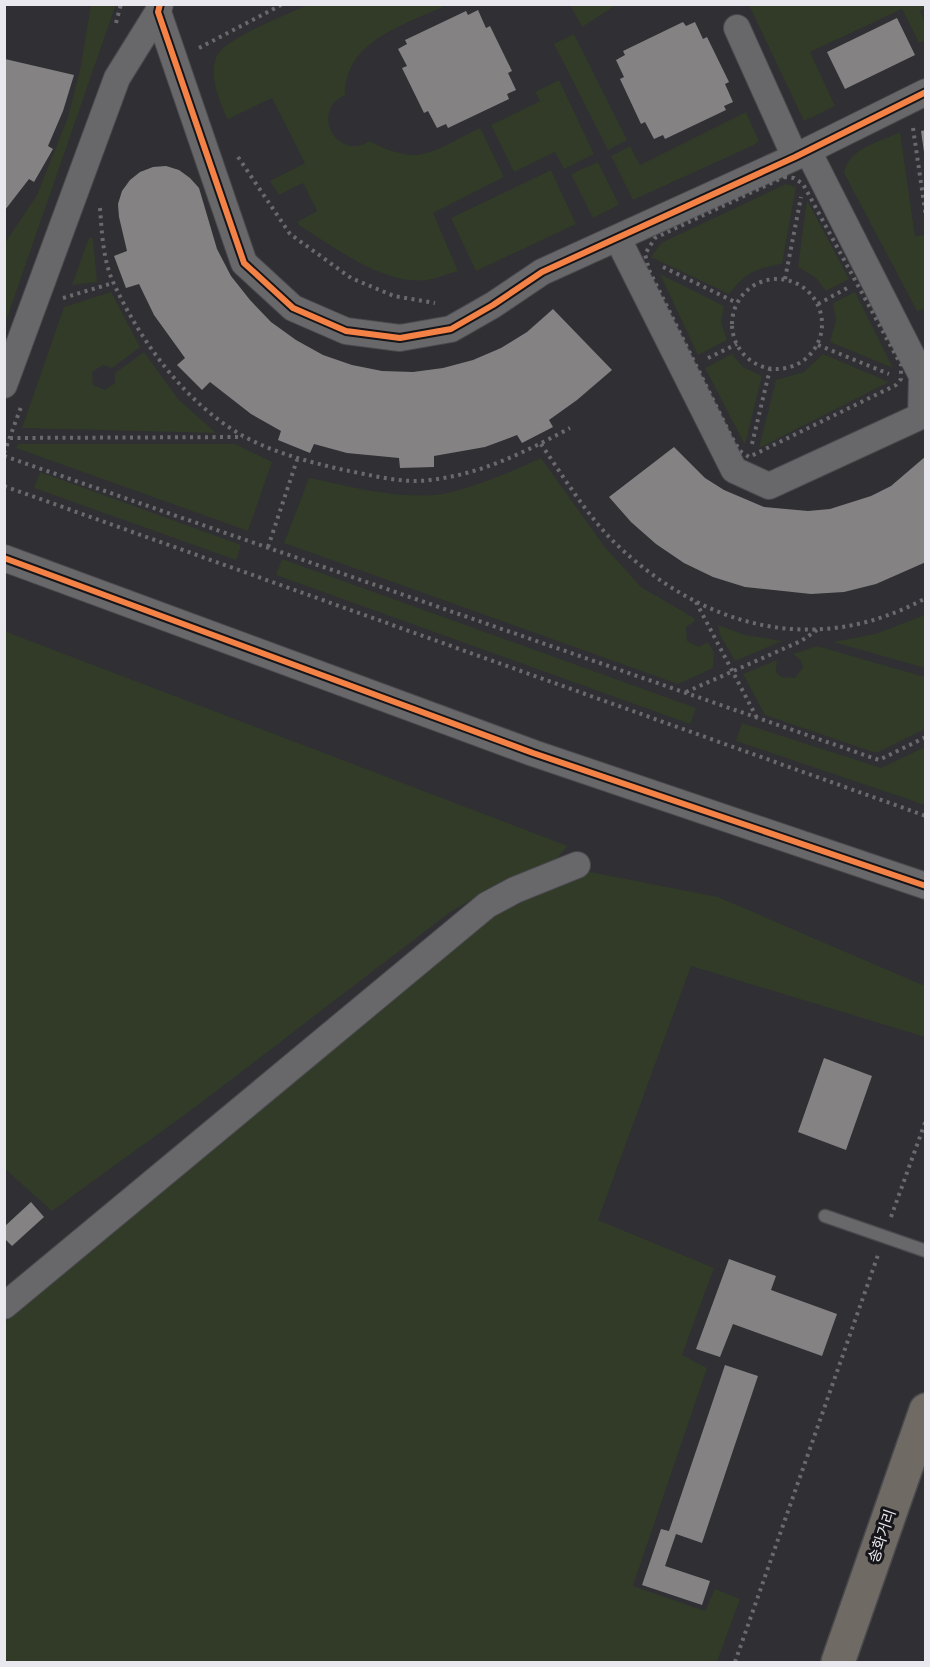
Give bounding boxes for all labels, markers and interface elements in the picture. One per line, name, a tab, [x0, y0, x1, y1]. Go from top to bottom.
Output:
street label: 송화거리	[865, 1507, 899, 1565]

